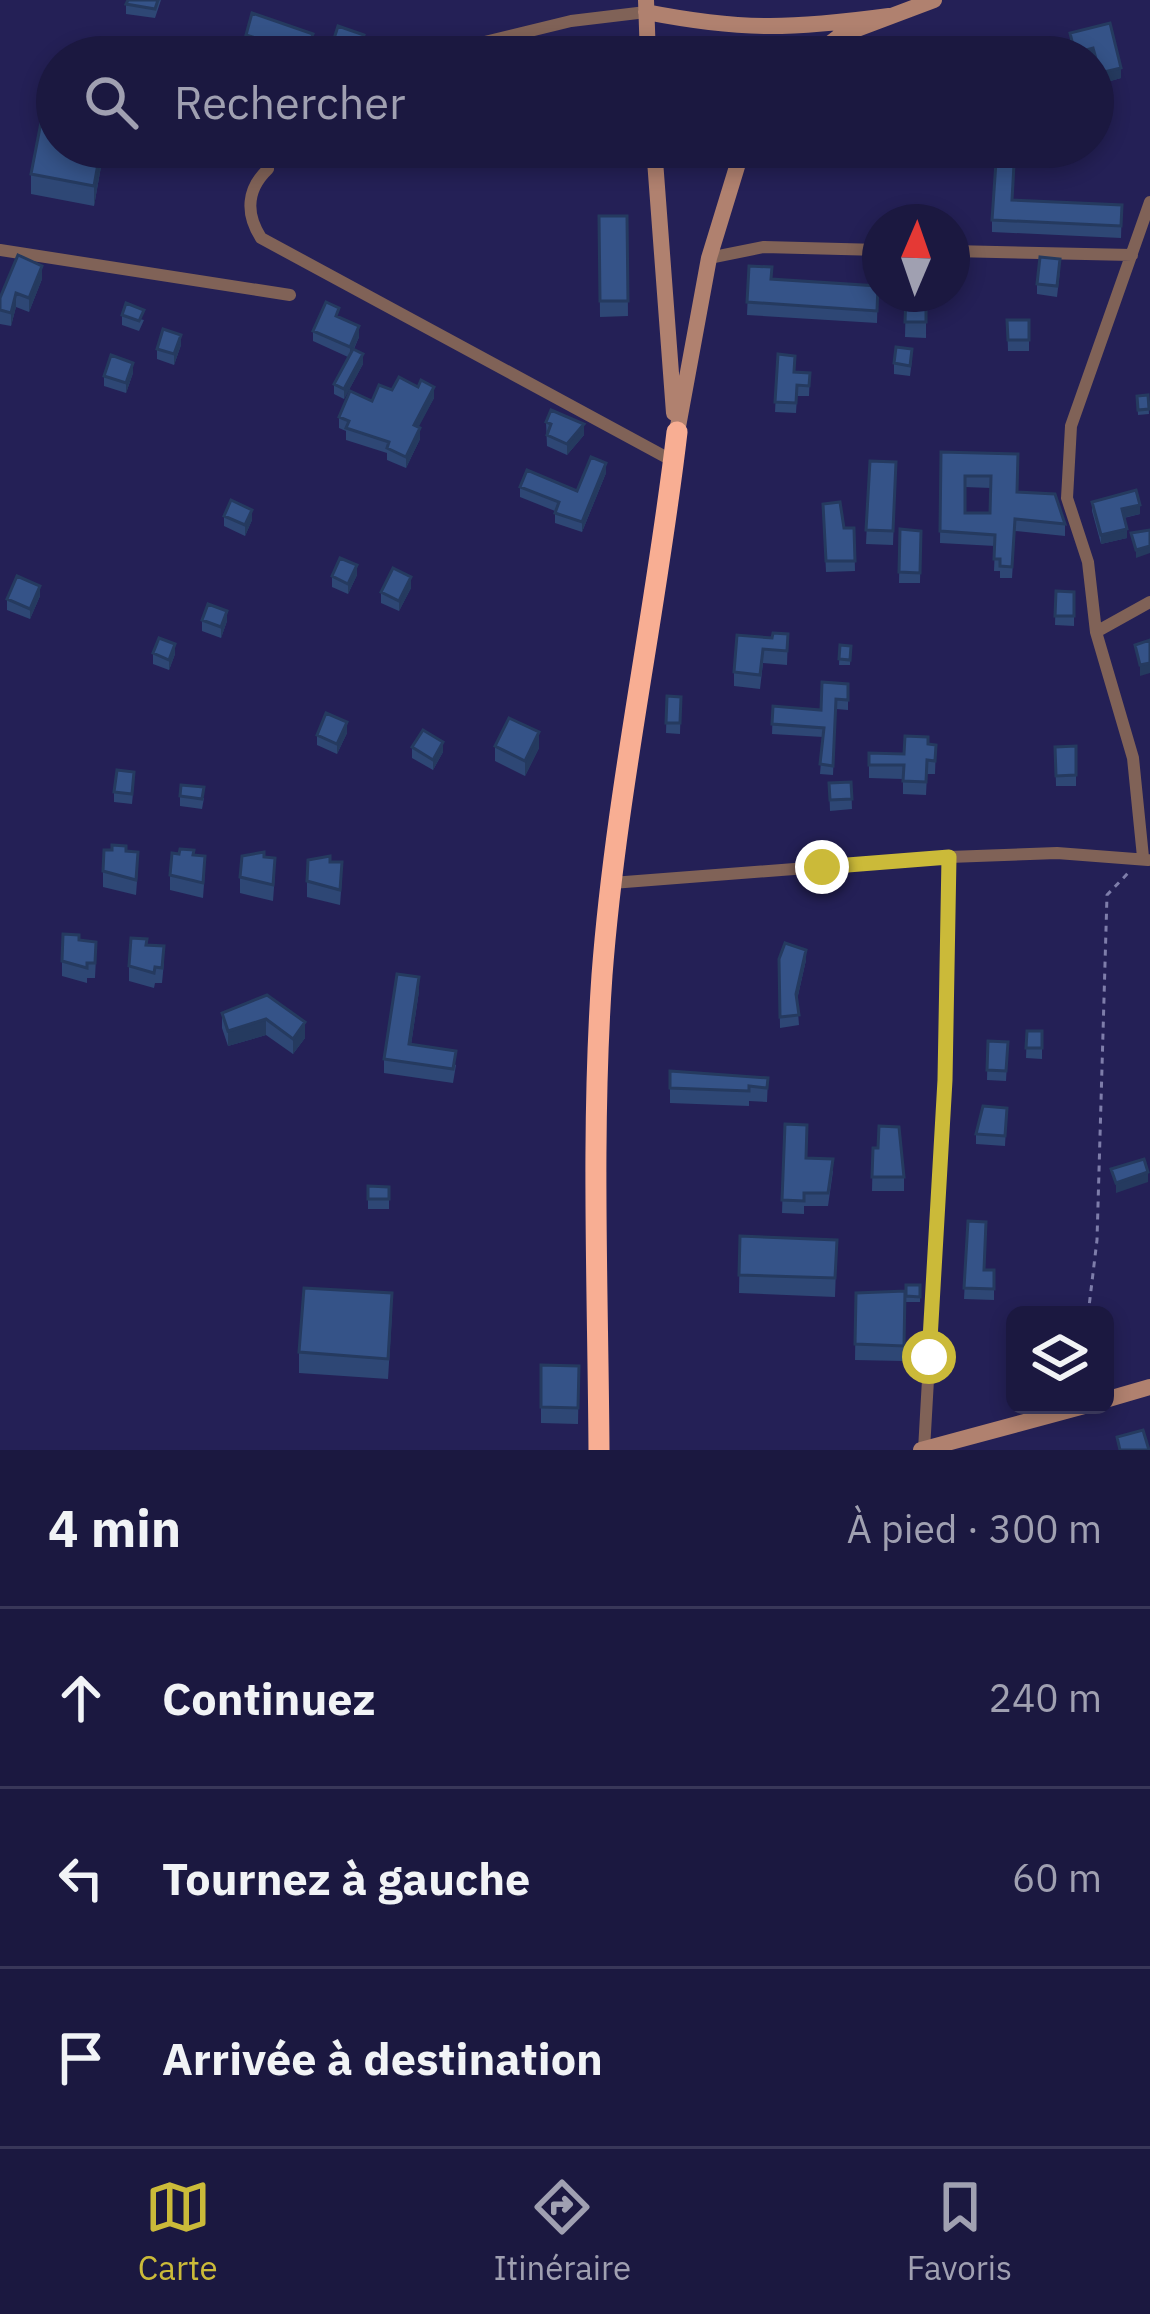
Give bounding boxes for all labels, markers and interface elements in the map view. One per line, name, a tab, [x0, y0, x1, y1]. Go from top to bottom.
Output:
search box	[36, 36, 1114, 168]
icon: search	[78, 69, 144, 135]
text: Rechercher	[174, 73, 405, 131]
north arrow	[862, 204, 970, 312]
route end	[795, 840, 849, 894]
map controls	[1006, 1306, 1114, 1414]
button: layers	[1006, 1306, 1114, 1414]
route start	[902, 1330, 956, 1384]
text: 4 min	[48, 1495, 181, 1561]
text: À pied · 300 m	[847, 1503, 1102, 1554]
icon: ahead	[48, 1665, 114, 1731]
text: Continuez	[162, 1669, 376, 1727]
text: 240 m	[989, 1672, 1102, 1723]
icon: left	[48, 1845, 114, 1911]
text: Tournez à gauche	[162, 1849, 530, 1907]
text: 60 m	[1012, 1852, 1102, 1903]
icon: arrive	[48, 2025, 114, 2091]
text: Arrivée à destination	[162, 2029, 603, 2087]
tab: Carte	[138, 2174, 218, 2289]
tab: Itinéraire	[493, 2174, 631, 2289]
tab: Favoris	[907, 2174, 1012, 2289]

